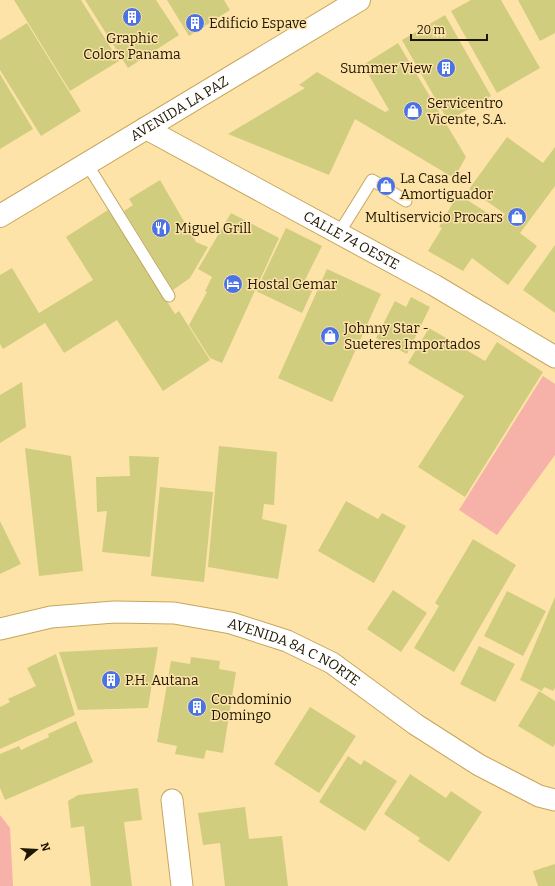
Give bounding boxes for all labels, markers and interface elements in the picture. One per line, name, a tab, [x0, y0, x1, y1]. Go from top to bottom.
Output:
building icon: Graphic Colors Panama	[121, 6, 143, 28]
building icon: Edificio Espave	[184, 12, 206, 34]
place label: Edificio Espave	[209, 15, 307, 32]
scale bar	[411, 16, 487, 42]
text: 20 m	[417, 23, 446, 37]
place label: Graphic Colors Panama	[83, 30, 181, 63]
building icon: Summer View	[435, 57, 457, 79]
place label: Summer View	[340, 60, 433, 77]
street label: AVENIDA LA PAZ	[127, 73, 231, 145]
place label: Servicentro Vicente, S.A.	[427, 95, 506, 128]
shop icon: Servicentro Vicente, S.A.	[402, 100, 424, 122]
place label: La Casa del Amortiguador	[400, 170, 493, 203]
shop icon: La Casa del Amortiguador	[375, 175, 397, 197]
shop icon: Multiservicio Procars	[506, 206, 528, 228]
street label: CALLE 74 OESTE	[300, 208, 402, 274]
place label: Multiservicio Procars	[365, 209, 503, 226]
restaurant icon: Miguel Grill	[150, 217, 172, 239]
place label: Miguel Grill	[175, 220, 251, 237]
hotel icon: Hostal Gemar	[222, 273, 244, 295]
place label: Hostal Gemar	[247, 276, 337, 293]
place label: Johnny Star - Sueteres Importados	[343, 320, 481, 353]
shop icon: Johnny Star - Sueteres Importados	[319, 325, 341, 347]
street label: AVENIDA 8A C NORTE	[226, 615, 363, 690]
building icon: P.H. Autana	[100, 669, 122, 691]
place label: P.H. Autana	[125, 672, 199, 689]
place label: Condominio Domingo	[211, 691, 292, 724]
building icon: Condominio Domingo	[186, 696, 208, 718]
north arrow	[16, 830, 56, 870]
text: N	[38, 841, 53, 854]

